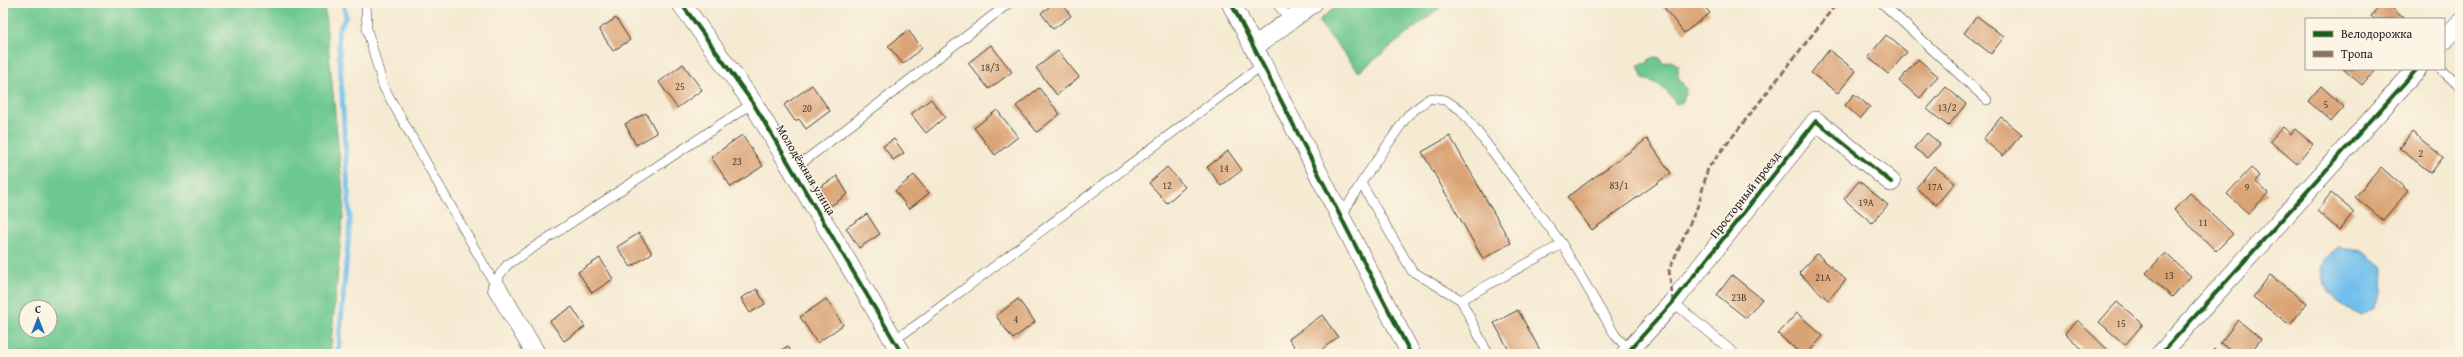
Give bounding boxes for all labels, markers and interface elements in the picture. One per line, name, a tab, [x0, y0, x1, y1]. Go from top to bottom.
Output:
legend	[2305, 18, 2445, 70]
text: Велодорожка	[2341, 25, 2412, 42]
text: Тропа	[2341, 45, 2373, 62]
house number: 18/3	[980, 60, 1000, 75]
house number: 25	[675, 79, 685, 94]
house number: 5	[2324, 97, 2329, 112]
house number: 13/2	[1937, 100, 1957, 115]
house number: 20	[802, 101, 812, 116]
street label: Молодёжная улица	[773, 121, 840, 219]
house number: 2	[2419, 146, 2424, 161]
street label: Просторный проезд	[1705, 147, 1784, 242]
house number: 23	[732, 154, 742, 169]
house number: 14	[1219, 161, 1229, 176]
house number: 12	[1162, 178, 1172, 193]
house number: 83/1	[1609, 178, 1629, 193]
house number: 17А	[1927, 179, 1943, 194]
house number: 9	[2245, 180, 2250, 195]
house number: 19А	[1858, 195, 1874, 210]
house number: 11	[2198, 215, 2208, 230]
house number: 13	[2164, 268, 2174, 283]
house number: 21А	[1815, 270, 1831, 285]
house number: 23В	[1731, 290, 1747, 305]
north arrow	[18, 299, 58, 339]
text: С	[35, 301, 41, 317]
house number: 4	[1014, 312, 1019, 327]
house number: 15	[2116, 316, 2126, 331]

